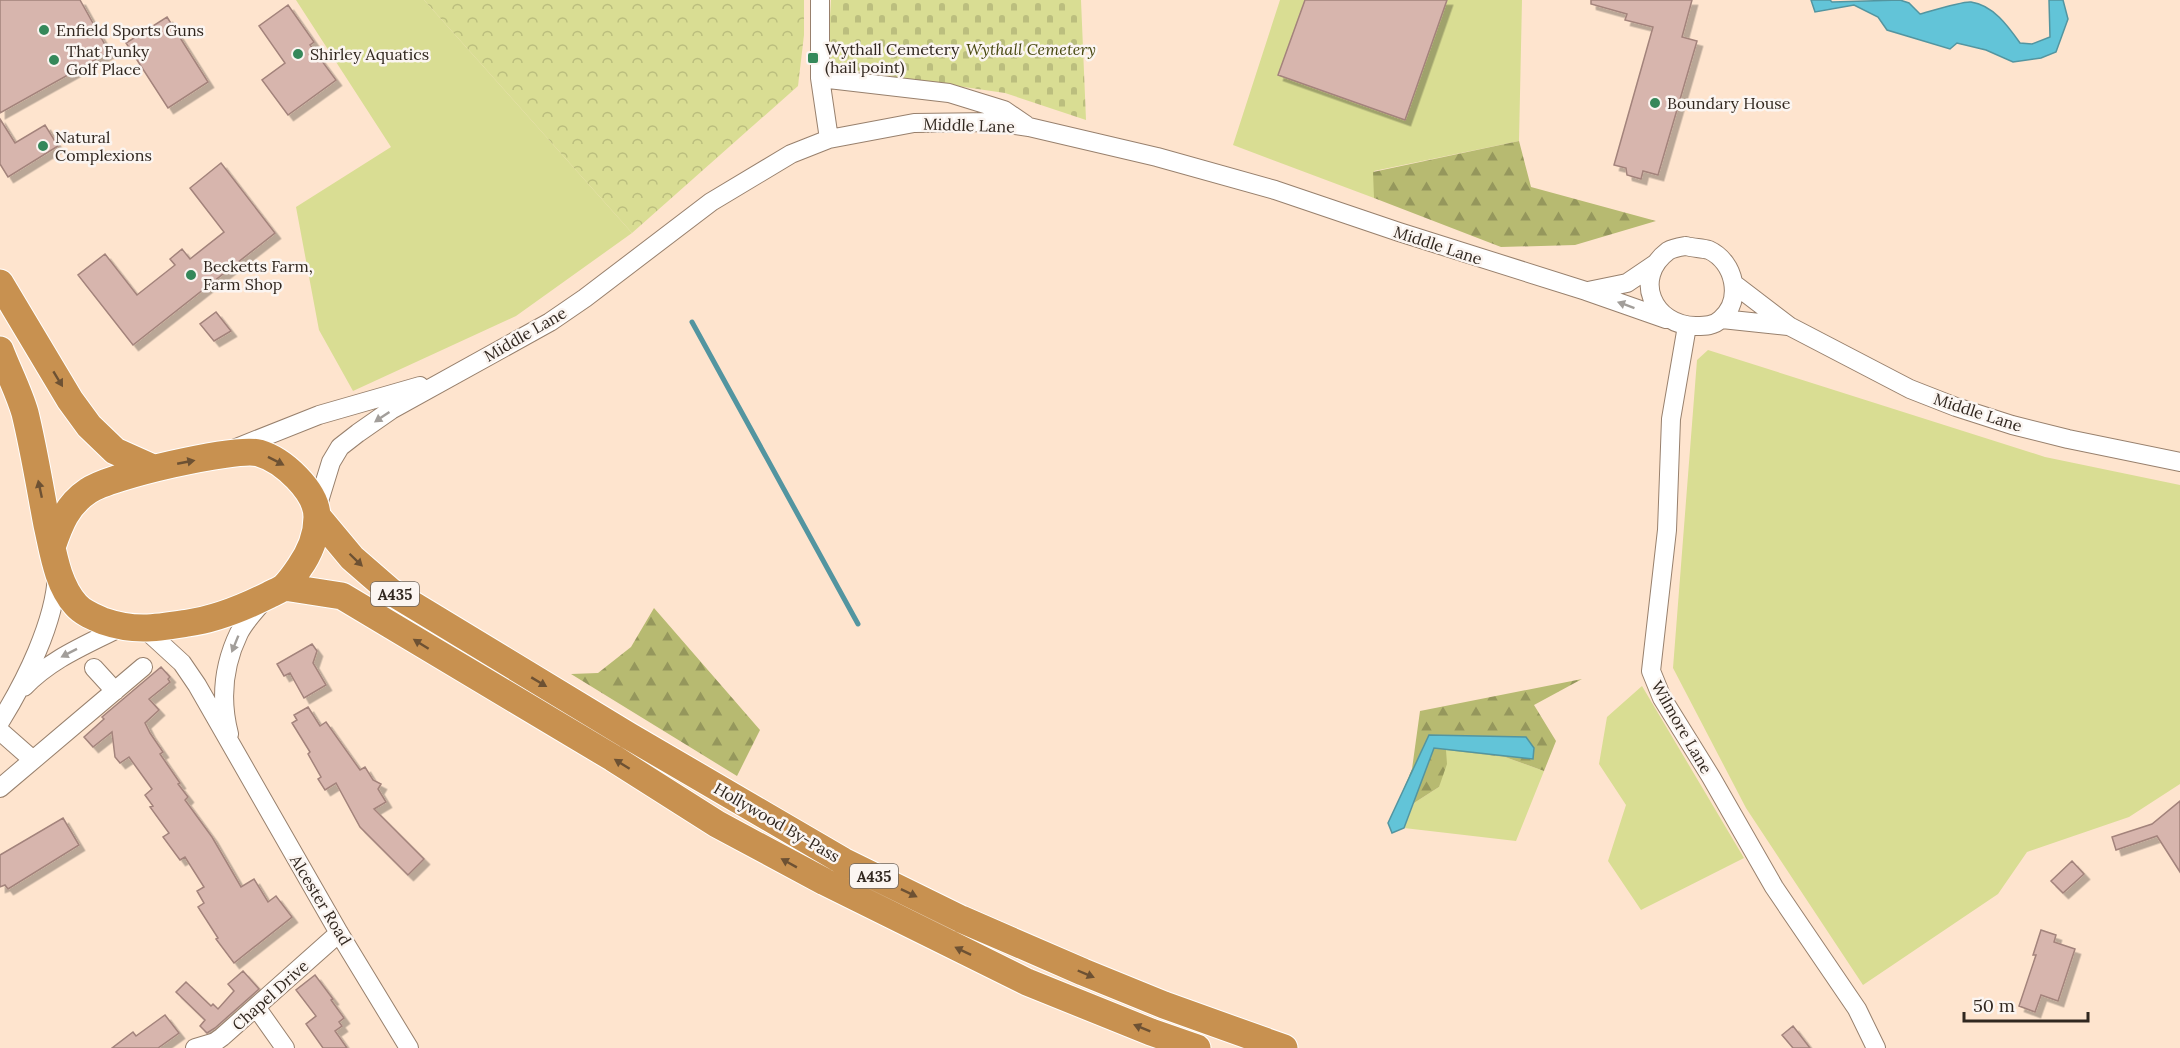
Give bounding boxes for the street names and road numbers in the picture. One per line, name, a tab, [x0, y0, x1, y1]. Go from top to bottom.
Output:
street label: Middle Lane	[923, 113, 1016, 137]
street label: Middle Lane	[1391, 221, 1485, 269]
street label: Middle Lane	[480, 302, 570, 366]
street label: Middle Lane	[1931, 388, 2025, 436]
road number: A435	[371, 582, 419, 606]
street label: Wilmore Lane	[1647, 677, 1717, 777]
street label: Hollywood By-Pass	[710, 778, 844, 866]
street label: Alcester Road	[286, 850, 356, 949]
road number: A435	[850, 864, 898, 888]
street label: Chapel Drive	[228, 955, 313, 1034]

